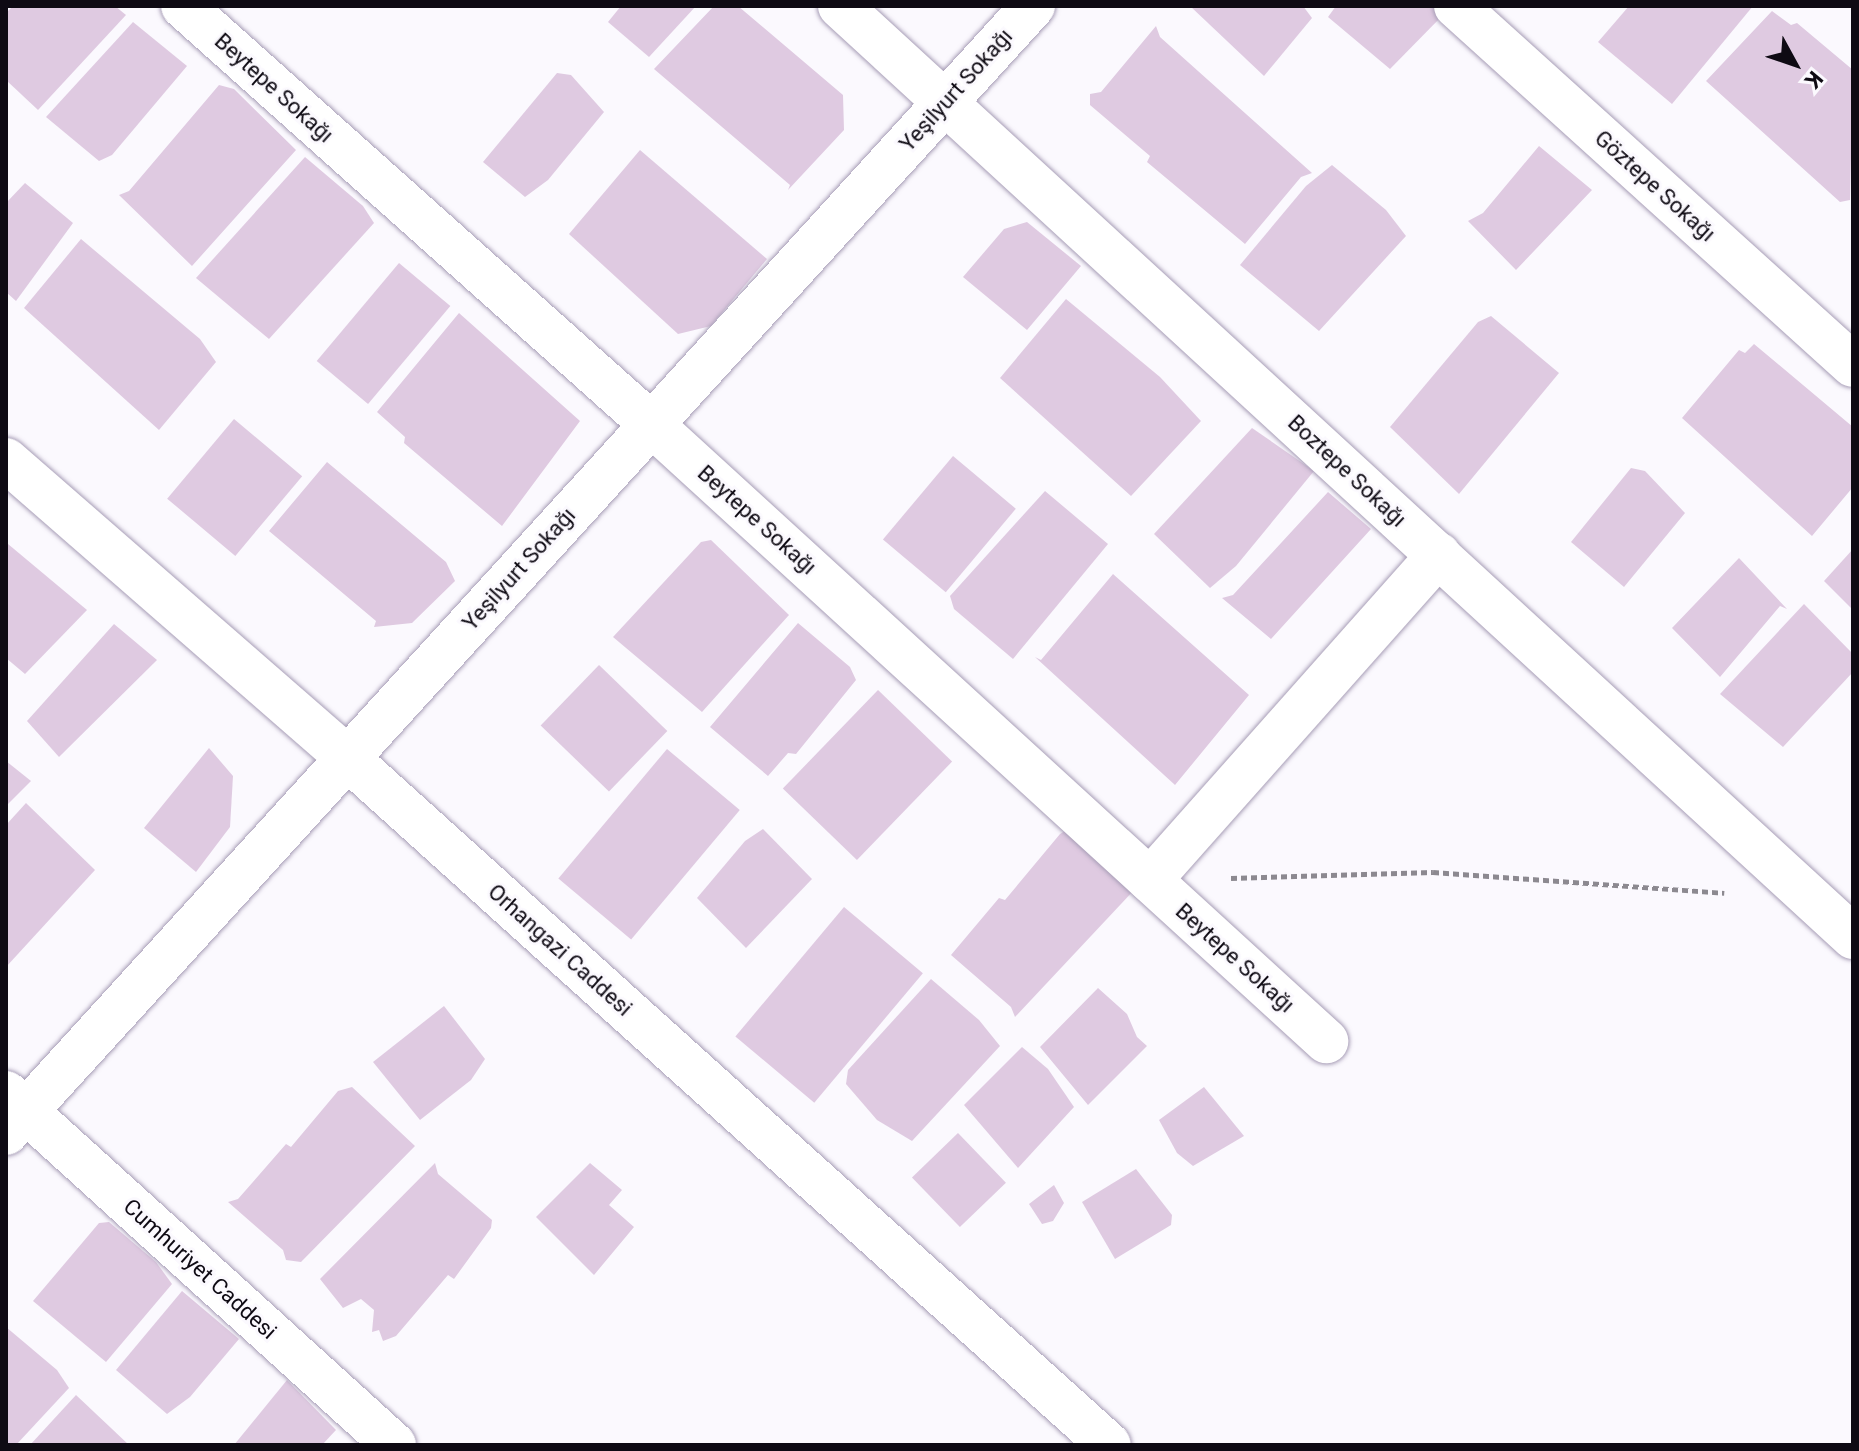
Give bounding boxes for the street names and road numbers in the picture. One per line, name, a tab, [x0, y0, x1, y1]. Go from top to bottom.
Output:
street label: Yeşilyurt Sokağı	[894, 23, 1018, 157]
street label: Beytepe Sokağı	[209, 28, 339, 148]
street label: Göztepe Sokağı	[1589, 125, 1721, 247]
street label: Boztepe Sokağı	[1282, 410, 1412, 532]
street label: Beytepe Sokağı	[692, 460, 822, 580]
street label: Yeşilyurt Sokağı	[457, 502, 581, 636]
street label: Orhangazi Caddesi	[483, 879, 637, 1021]
street label: Beytepe Sokağı	[1170, 898, 1300, 1018]
street label: Cumhuriyet Caddesi	[118, 1193, 282, 1345]

